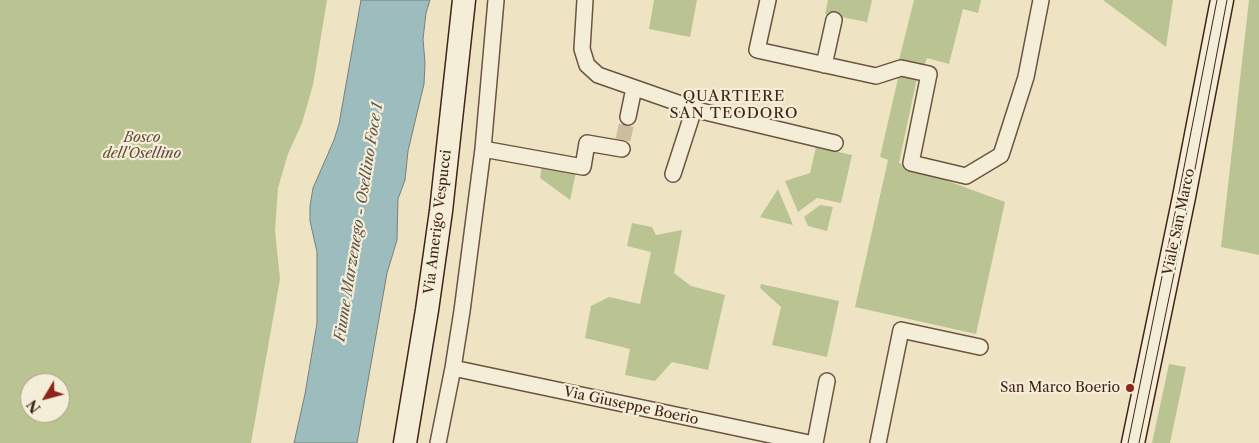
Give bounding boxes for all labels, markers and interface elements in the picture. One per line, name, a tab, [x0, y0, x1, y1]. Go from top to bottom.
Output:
district label: QUARTIERE SAN TEODORO	[668, 88, 800, 123]
water label: Fiume Marzenego - Osellino Foce 1	[331, 101, 387, 343]
park label: Bosco dell'Osellino	[103, 130, 181, 162]
street label: Via Amerigo Vespucci	[421, 149, 455, 295]
street label: Viale San Marco	[1159, 167, 1199, 277]
north arrow	[20, 373, 70, 423]
place label: San Marco Boerio	[1000, 380, 1120, 396]
marker: San Marco Boerio	[1124, 382, 1136, 394]
street label: Via Giuseppe Boerio	[562, 384, 700, 428]
text: N	[23, 396, 45, 417]

